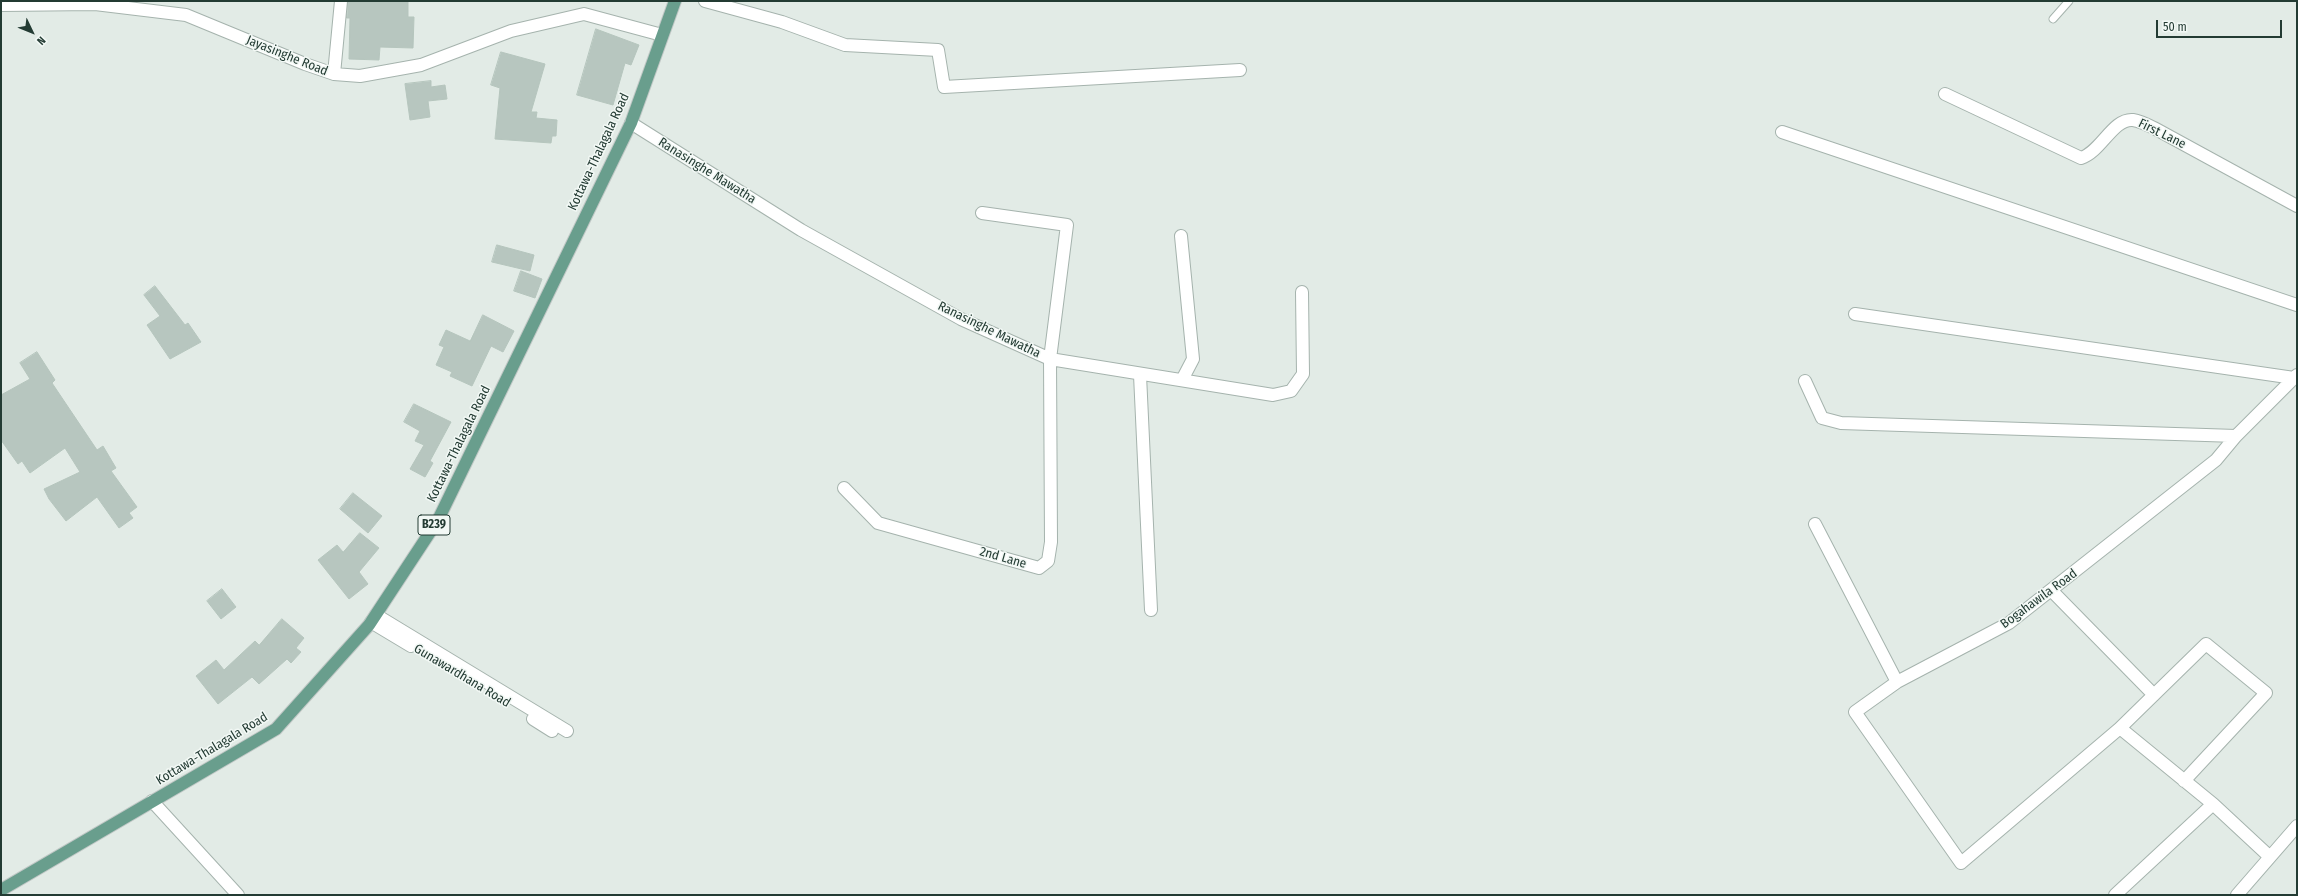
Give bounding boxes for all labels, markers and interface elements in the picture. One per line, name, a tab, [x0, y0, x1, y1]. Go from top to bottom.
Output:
north arrow	[12, 12, 52, 52]
scale bar	[2158, 12, 2284, 38]
text: 50 m	[2163, 20, 2187, 34]
street label: Jayasinghe Road	[244, 33, 330, 79]
text: N	[34, 34, 48, 47]
street label: Kottawa-Thalagala Road	[565, 91, 633, 213]
street label: First Lane	[2136, 116, 2188, 152]
street label: Ranasinghe Mawatha	[655, 135, 759, 207]
street label: Ranasinghe Mawatha	[935, 298, 1043, 362]
street label: Kottawa-Thalagala Road	[424, 383, 494, 505]
road number: B239	[418, 515, 450, 535]
street label: 2nd Lane	[978, 544, 1028, 572]
street label: Bogahawila Road	[1998, 566, 2080, 632]
street label: Gunawardhana Road	[411, 641, 513, 711]
street label: Kottawa-Thalagala Road	[153, 709, 271, 789]

